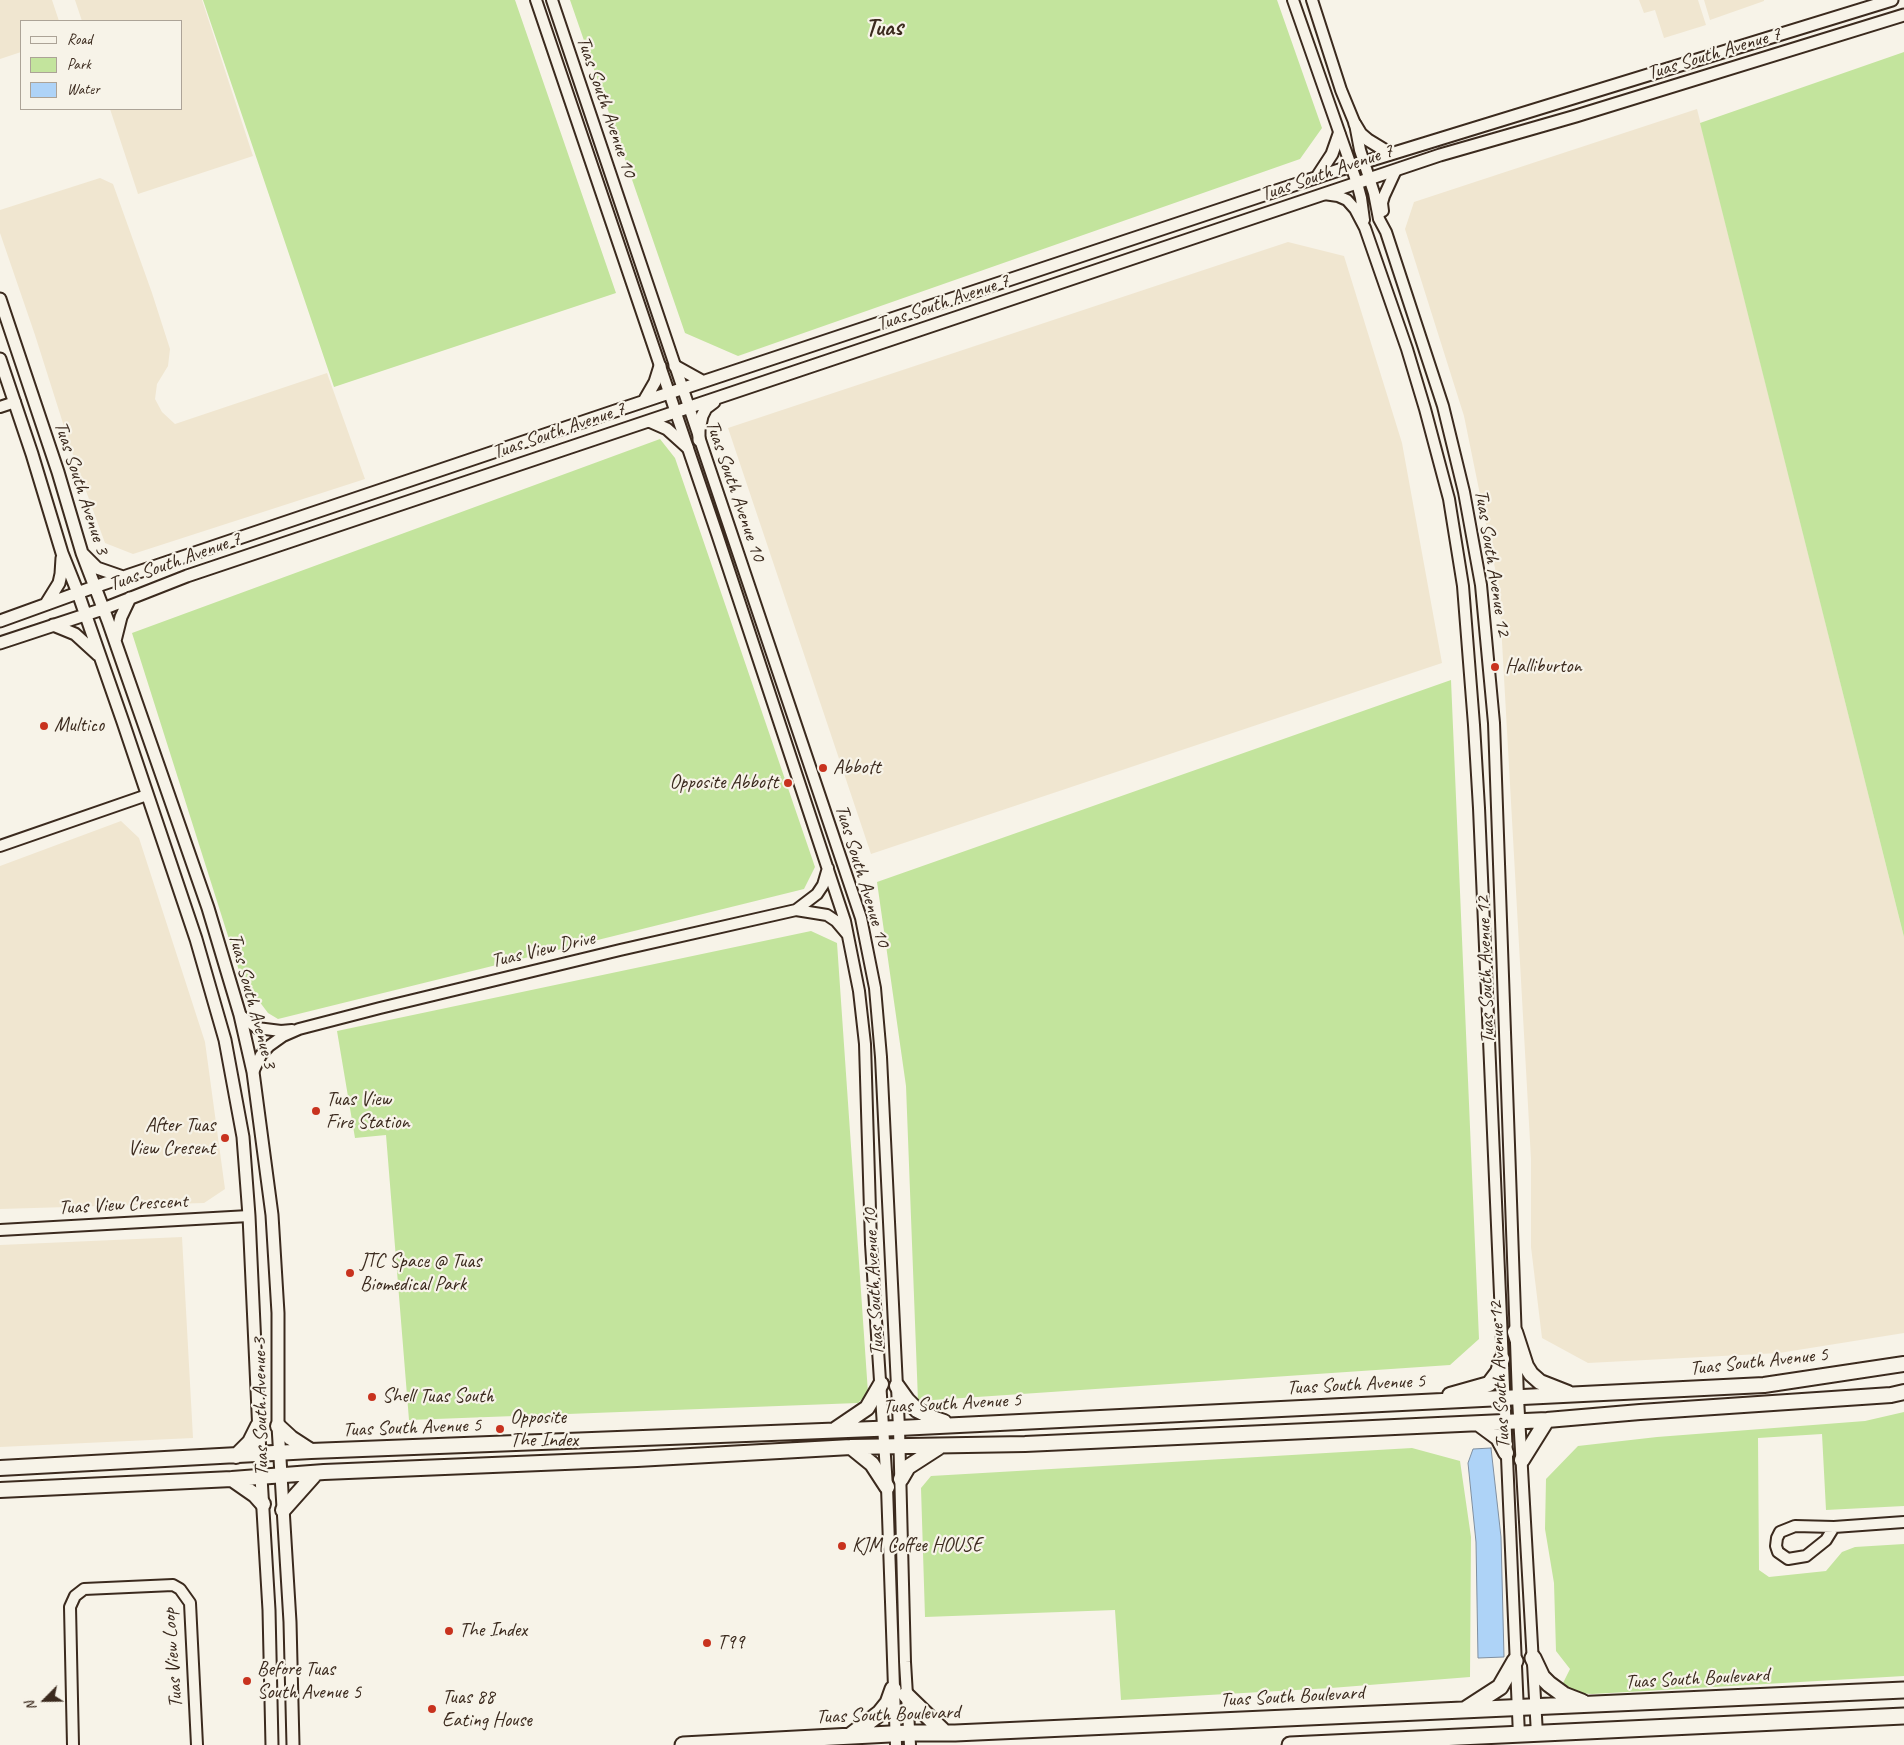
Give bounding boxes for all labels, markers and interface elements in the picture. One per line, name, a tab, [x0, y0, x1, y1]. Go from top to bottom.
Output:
district label: Tuas	[865, 13, 903, 43]
legend	[20, 20, 182, 110]
street label: Tuas South Avenue 7	[1644, 22, 1784, 86]
text: Road	[67, 30, 92, 49]
street label: Tuas South Avenue 10	[571, 33, 641, 181]
text: Park	[67, 55, 91, 74]
text: Water	[67, 80, 100, 99]
street label: Tuas South Avenue 7	[1257, 139, 1397, 207]
street label: Tuas South Avenue 7	[873, 269, 1013, 337]
street label: Tuas South Avenue 7	[489, 397, 629, 465]
street label: Tuas South Avenue 10	[700, 417, 770, 565]
street label: Tuas South Avenue 3	[48, 418, 114, 558]
street label: Tuas South Avenue 12	[1469, 488, 1515, 638]
street label: Tuas South Avenue 7	[106, 527, 244, 597]
place label: Halliburton	[1505, 655, 1581, 679]
marker: Halliburton	[1489, 661, 1501, 673]
place label: Multico	[54, 714, 104, 738]
marker: Multico	[38, 720, 50, 732]
place label: Abbott	[833, 756, 881, 780]
marker: Abbott	[817, 762, 829, 774]
place label: Opposite Abbott	[669, 771, 778, 795]
marker: Opposite Abbott	[782, 777, 794, 789]
street label: Tuas South Avenue 10	[829, 802, 895, 950]
street label: Tuas South Avenue 12	[1471, 896, 1501, 1044]
street label: Tuas View Drive	[489, 926, 597, 974]
street label: Tuas South Avenue 3	[222, 931, 282, 1071]
place label: Tuas View Fire Station	[326, 1088, 409, 1135]
marker: Tuas View Fire Station	[310, 1105, 322, 1117]
place label: After Tuas View Cresent	[128, 1114, 215, 1161]
marker: After Tuas View Cresent	[219, 1132, 231, 1144]
street label: Tuas View Crescent	[58, 1190, 188, 1220]
street label: Tuas South Avenue 10	[858, 1208, 890, 1356]
place label: JTC Space @ Tuas Biomedical Park	[360, 1250, 481, 1297]
marker: JTC Space @ Tuas Biomedical Park	[344, 1267, 356, 1279]
street label: Tuas South Avenue 12	[1484, 1301, 1516, 1449]
street label: Tuas South Avenue 3	[248, 1337, 274, 1477]
street label: Tuas South Avenue 5	[1689, 1343, 1829, 1381]
street label: Tuas South Avenue 5	[1286, 1369, 1426, 1401]
place label: Shell Tuas South	[382, 1385, 494, 1409]
street label: Tuas South Avenue 5	[882, 1388, 1022, 1420]
marker: Shell Tuas South	[366, 1391, 378, 1403]
place label: Opposite The Index	[510, 1406, 578, 1453]
street label: Tuas South Avenue 5	[342, 1414, 482, 1442]
marker: Opposite The Index	[494, 1423, 506, 1435]
place label: KJM Coffee HOUSE	[852, 1534, 982, 1558]
marker: KJM Coffee HOUSE	[836, 1540, 848, 1552]
street label: Tuas View Loop	[158, 1607, 188, 1709]
place label: The Index	[459, 1619, 527, 1643]
marker: The Index	[443, 1625, 455, 1637]
place label: T99	[717, 1631, 744, 1655]
marker: T99	[701, 1637, 713, 1649]
place label: Before Tuas South Avenue 5	[257, 1658, 361, 1705]
street label: Tuas South Boulevard	[1624, 1663, 1770, 1695]
north arrow	[20, 1675, 70, 1725]
marker: Before Tuas South Avenue 5	[241, 1675, 253, 1687]
street label: Tuas South Boulevard	[1219, 1681, 1365, 1713]
place label: Tuas 88 Eating House	[442, 1686, 532, 1733]
text: N	[21, 1699, 40, 1713]
street label: Tuas South Boulevard	[816, 1700, 960, 1730]
marker: Tuas 88 Eating House	[426, 1703, 438, 1715]

